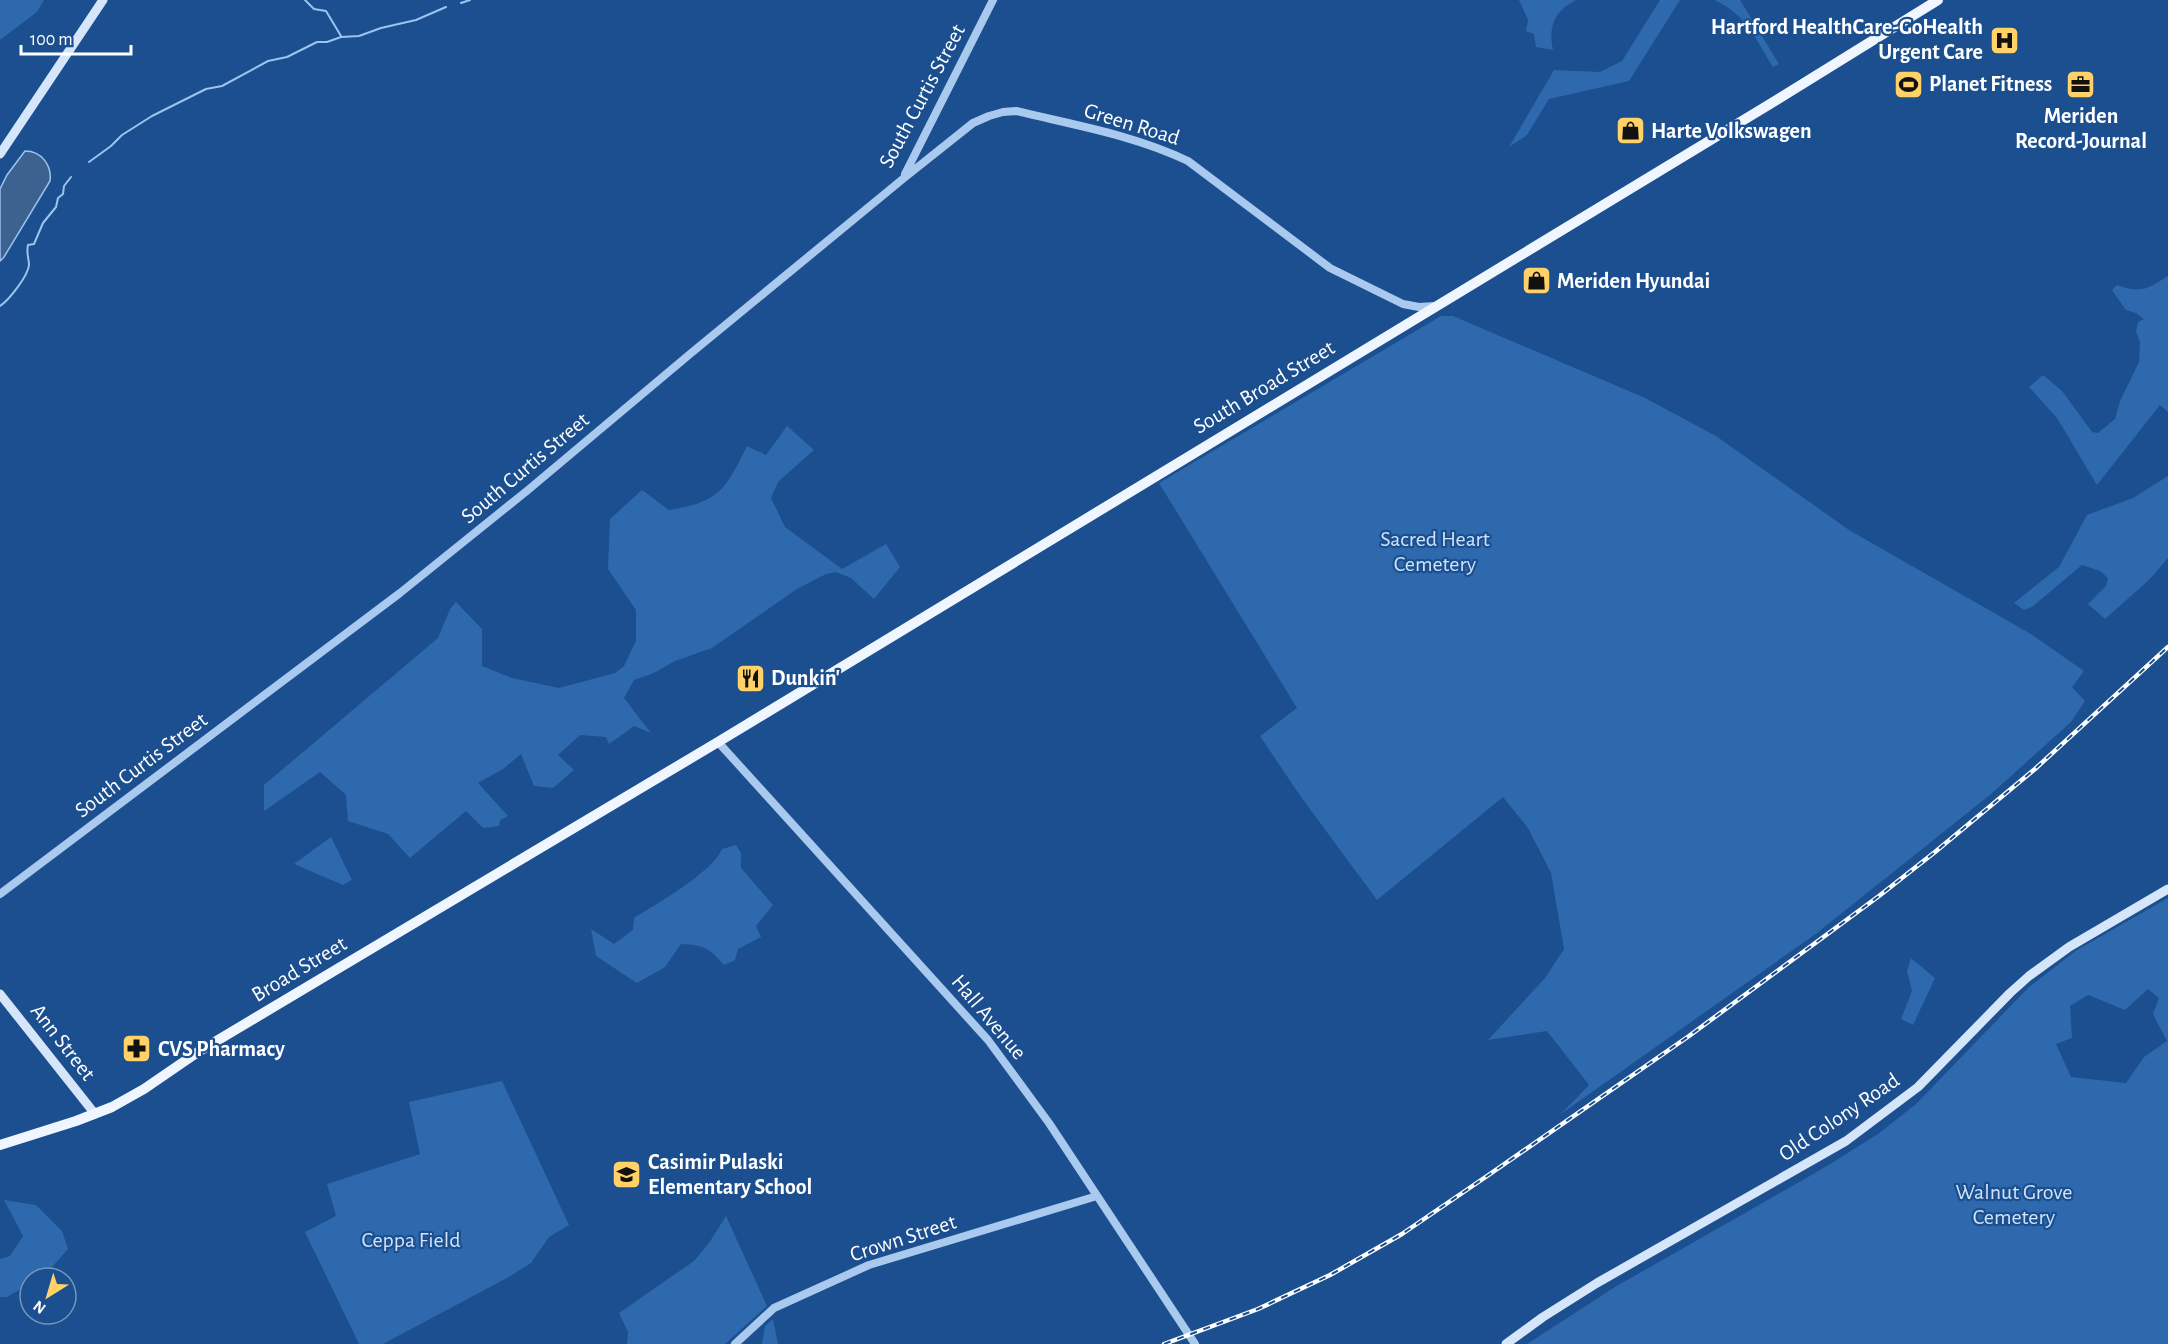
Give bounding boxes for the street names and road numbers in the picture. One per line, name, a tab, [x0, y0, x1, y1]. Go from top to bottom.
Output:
street label: South Curtis Street	[875, 21, 969, 171]
street label: Green Road	[1082, 99, 1182, 149]
street label: South Broad Street	[1190, 336, 1338, 438]
street label: South Curtis Street	[457, 408, 593, 528]
street label: South Curtis Street	[71, 708, 211, 822]
street label: Broad Street	[248, 932, 350, 1006]
street label: Hall Avenue	[947, 970, 1031, 1064]
street label: Ann Street	[27, 1000, 99, 1084]
street label: Old Colony Road	[1775, 1069, 1903, 1165]
street label: Crown Street	[847, 1211, 959, 1265]

